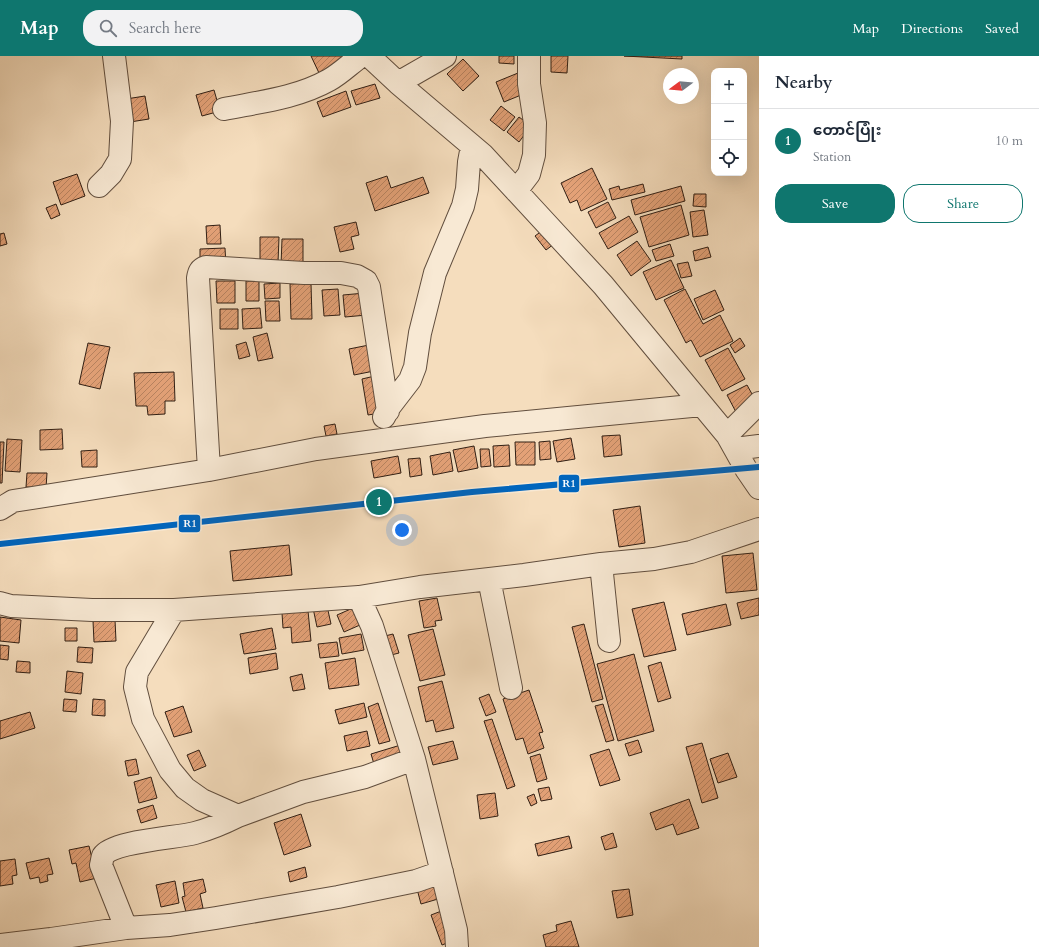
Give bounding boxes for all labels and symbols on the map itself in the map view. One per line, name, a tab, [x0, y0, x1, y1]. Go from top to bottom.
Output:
north arrow	[663, 68, 699, 104]
line badge: R1	[558, 474, 580, 493]
text: R1	[562, 476, 576, 491]
pin: 1	[366, 487, 392, 517]
line badge: R1	[178, 514, 201, 533]
text: R1	[183, 516, 197, 531]
your location	[392, 520, 412, 540]

